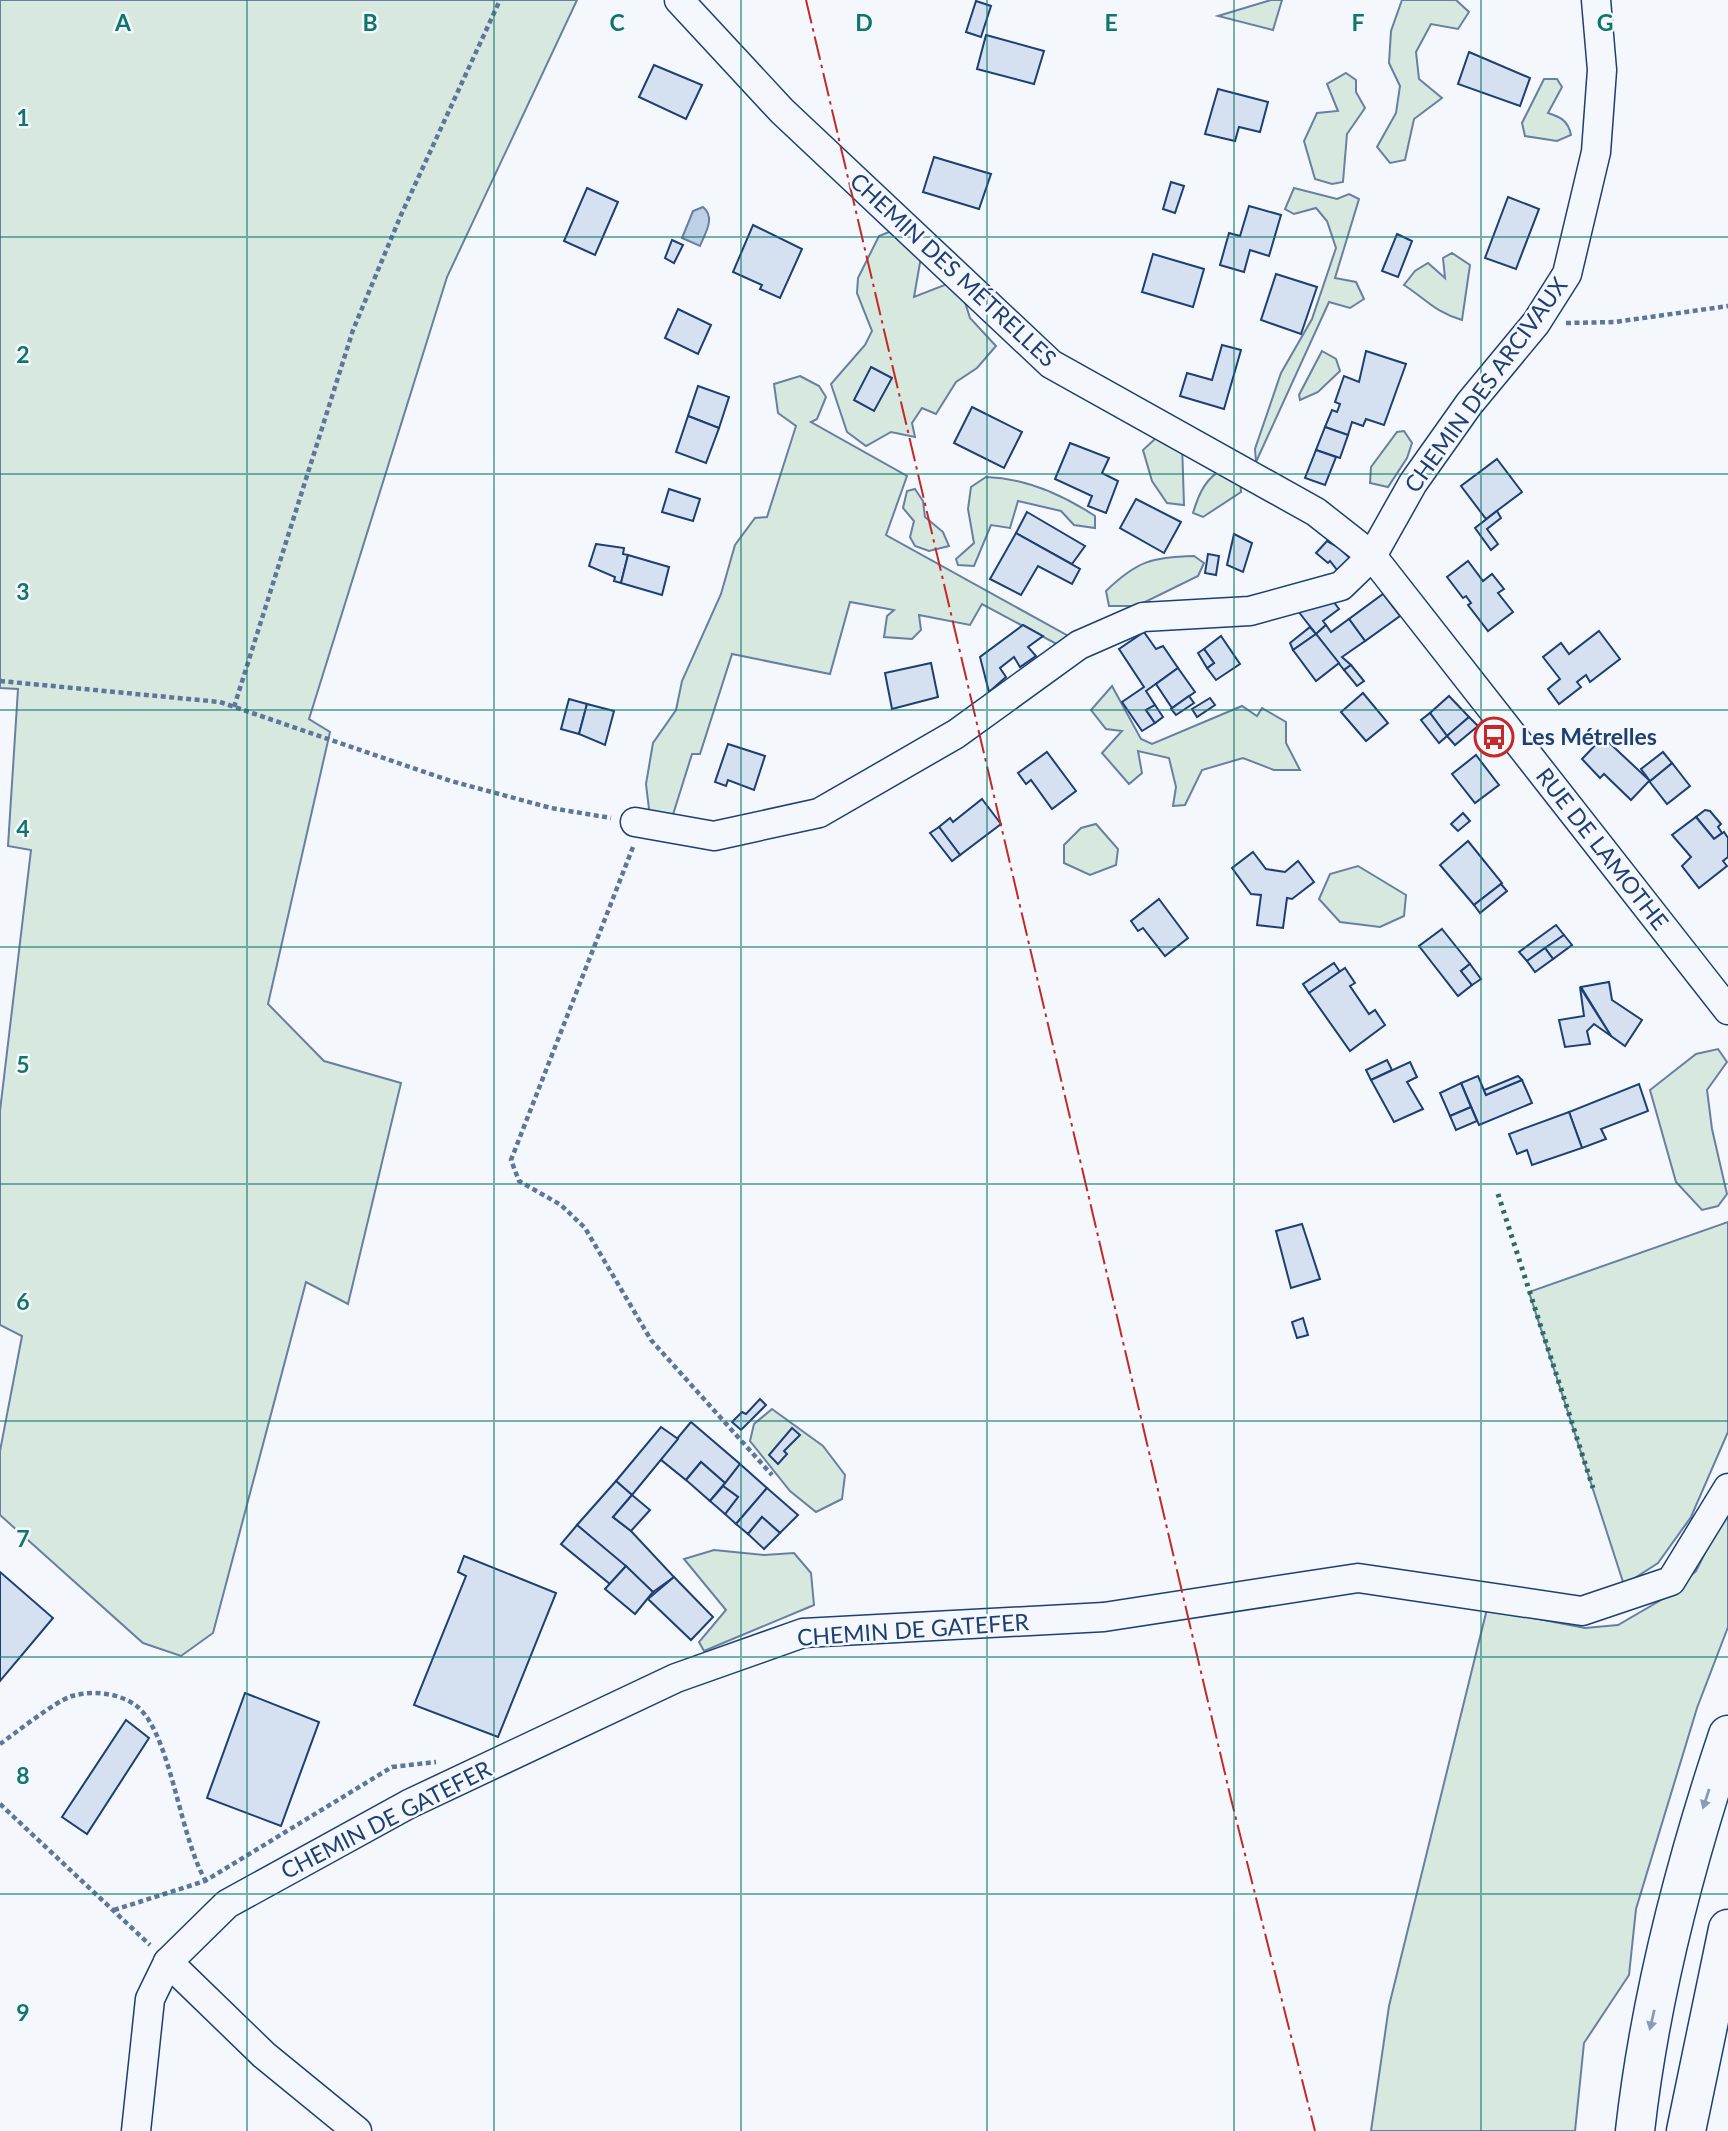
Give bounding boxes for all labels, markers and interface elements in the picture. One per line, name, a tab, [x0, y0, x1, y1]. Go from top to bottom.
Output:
text: A	[114, 8, 132, 36]
text: B	[362, 8, 378, 36]
text: C	[609, 8, 625, 36]
text: D	[855, 8, 873, 36]
text: E	[1104, 8, 1118, 36]
text: F	[1351, 8, 1365, 36]
text: G	[1597, 8, 1613, 36]
text: 1	[16, 103, 30, 131]
street label: CHEMIN DES MÉTRELLES	[845, 166, 1063, 372]
street label: CHEMIN DES ARCIVAUX	[1398, 271, 1573, 497]
text: 2	[16, 340, 30, 368]
text: 3	[16, 577, 30, 605]
bus stop icon: Les Métrelles	[1473, 716, 1515, 758]
place label: Les Métrelles	[1521, 722, 1657, 750]
street label: RUE DE LAMOTHE	[1531, 762, 1675, 935]
text: 4	[16, 814, 30, 842]
text: 5	[16, 1050, 30, 1078]
text: 6	[16, 1287, 30, 1315]
text: 7	[16, 1524, 30, 1552]
street label: CHEMIN DE GATEFER	[796, 1607, 1030, 1651]
street label: CHEMIN DE GATEFER	[276, 1754, 496, 1884]
text: 8	[16, 1761, 30, 1789]
one-way arrow	[1701, 1789, 1711, 1810]
text: 9	[16, 1998, 30, 2026]
one-way arrow	[1646, 2009, 1657, 2031]

